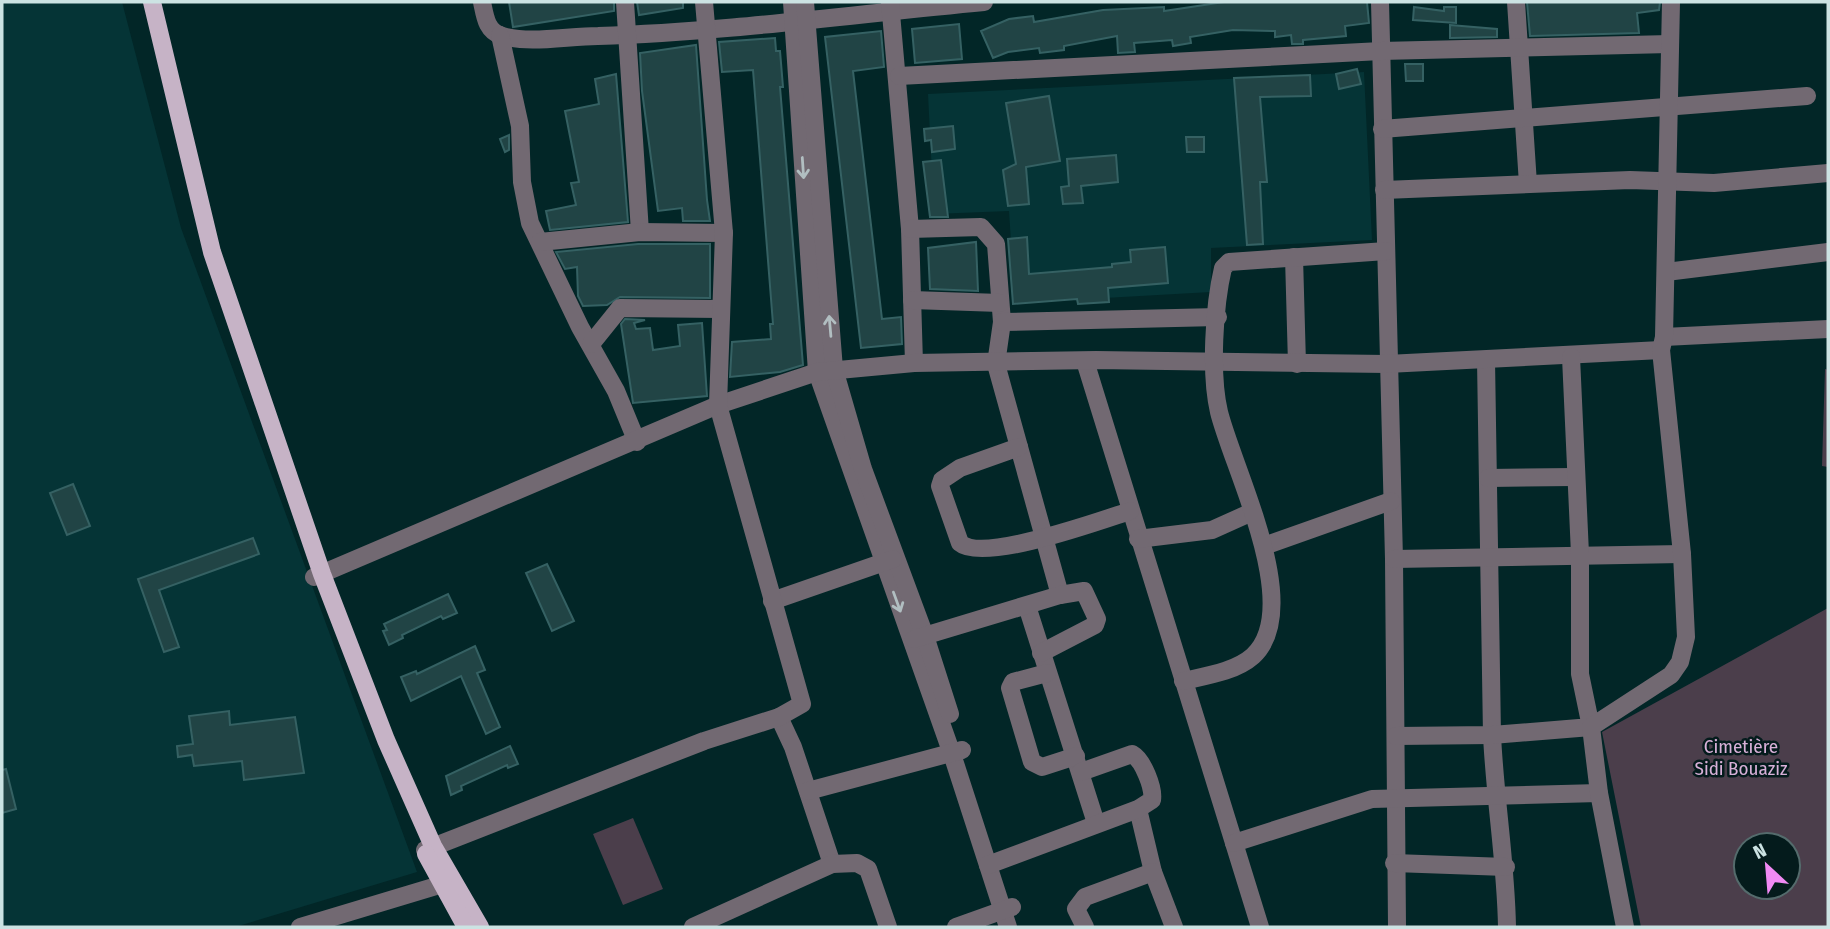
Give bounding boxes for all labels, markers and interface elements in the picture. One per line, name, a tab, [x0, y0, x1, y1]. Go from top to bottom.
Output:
one-way arrow	[797, 156, 810, 179]
one-way arrow	[823, 315, 836, 337]
one-way arrow	[892, 590, 904, 612]
park label: Cimetière Sidi Bouaziz	[1694, 735, 1788, 780]
north arrow	[1732, 831, 1802, 901]
text: N	[1750, 838, 1770, 864]

